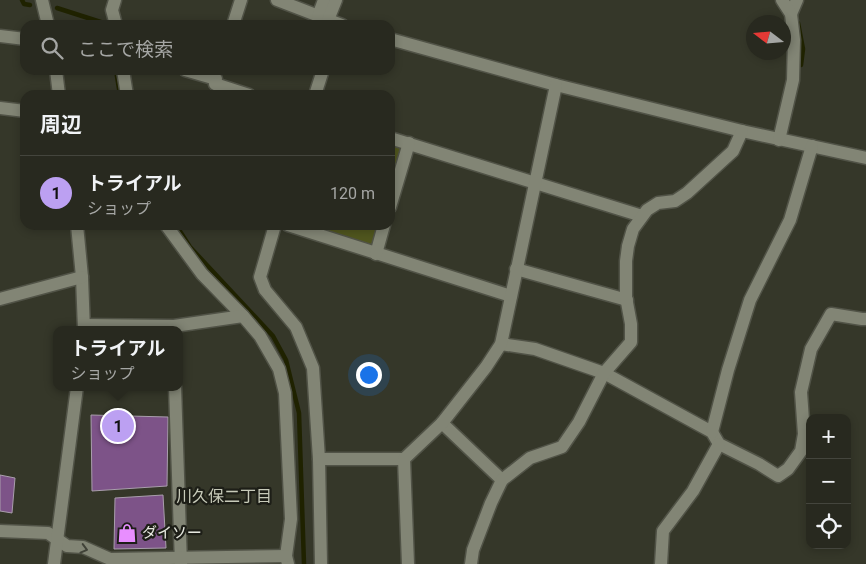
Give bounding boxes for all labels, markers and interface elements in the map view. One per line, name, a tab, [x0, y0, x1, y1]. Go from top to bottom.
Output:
north arrow	[746, 15, 791, 60]
search box	[20, 20, 395, 75]
icon: search	[38, 34, 66, 62]
text: ここで検索	[78, 38, 173, 61]
text: 周辺	[40, 113, 82, 137]
text: トライアル	[87, 172, 182, 195]
text: 1	[51, 184, 61, 203]
text: 120 m	[330, 184, 375, 203]
text: ショップ	[87, 199, 151, 218]
popup	[53, 326, 183, 391]
text: トライアル	[71, 337, 165, 360]
your location	[356, 362, 382, 388]
text: ショップ	[71, 364, 135, 383]
pin: 1	[102, 407, 134, 445]
map controls	[806, 414, 851, 549]
button: +	[806, 414, 851, 459]
button: −	[806, 459, 851, 504]
district label: 川久保二丁目	[176, 487, 272, 506]
button: locate	[806, 504, 851, 549]
shop icon: ダイソー	[116, 522, 138, 544]
place label: ダイソー	[142, 524, 202, 542]
one-way arrow	[79, 543, 87, 553]

